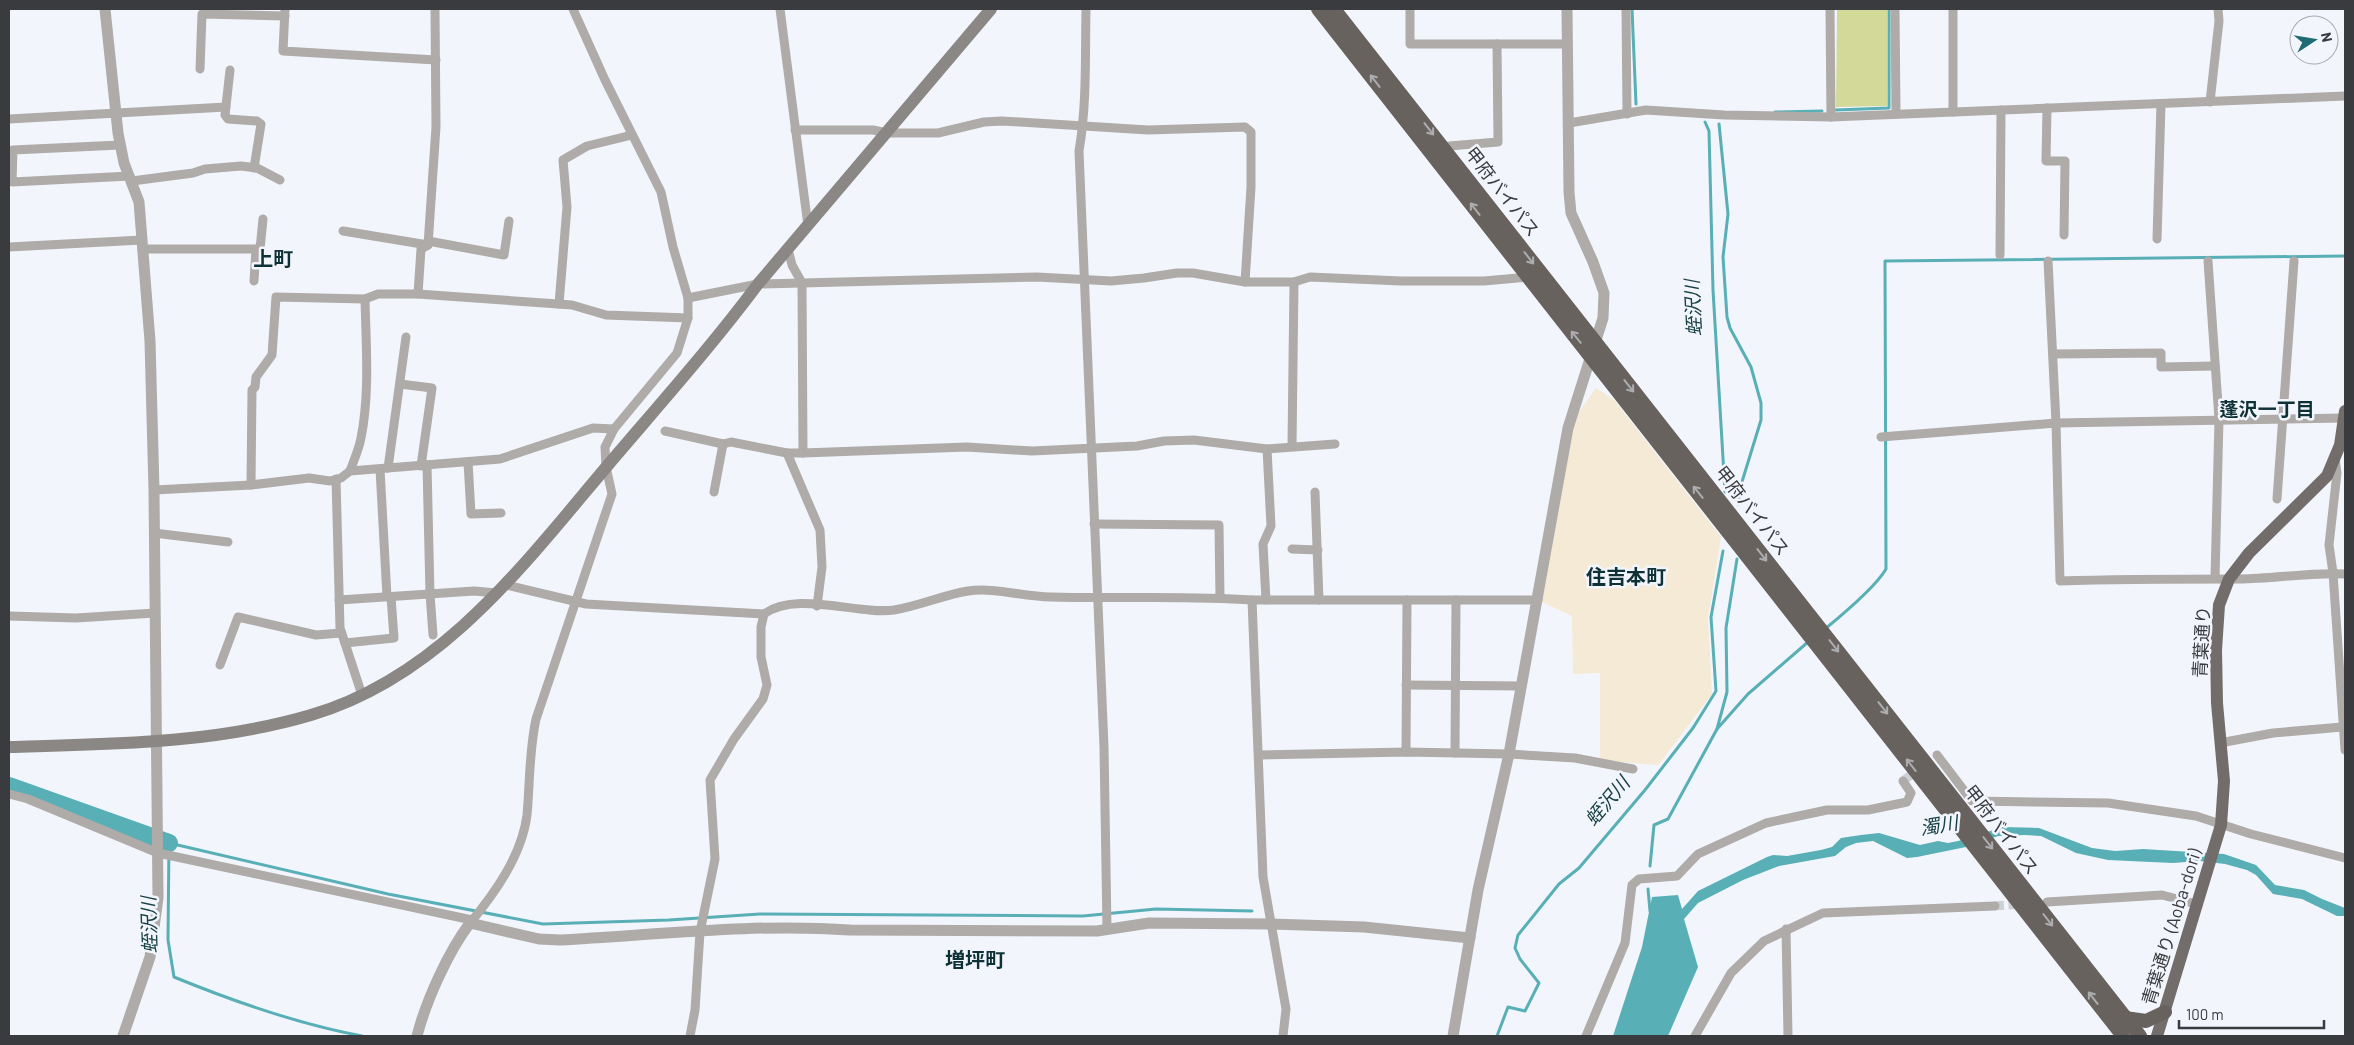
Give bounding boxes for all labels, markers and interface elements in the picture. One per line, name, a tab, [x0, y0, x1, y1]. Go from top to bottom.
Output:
north arrow	[2289, 15, 2339, 65]
text: N	[2318, 31, 2336, 44]
one-way arrow	[1369, 75, 1380, 88]
one-way arrow	[1424, 123, 1435, 136]
street label: 甲府バイパス	[1461, 142, 1545, 241]
one-way arrow	[1470, 203, 1481, 216]
district label: 上町	[253, 246, 293, 270]
one-way arrow	[1524, 251, 1535, 264]
water label: 蛭沢川	[1679, 277, 1705, 337]
one-way arrow	[1571, 330, 1582, 343]
one-way arrow	[1624, 379, 1635, 392]
district label: 蓬沢一丁目	[2219, 397, 2315, 420]
street label: 甲府バイパス	[1711, 461, 1795, 560]
one-way arrow	[1692, 486, 1703, 499]
one-way arrow	[1757, 548, 1768, 561]
district label: 住吉本町	[1586, 564, 1666, 588]
street label: 青葉通り	[2188, 605, 2214, 678]
one-way arrow	[1829, 639, 1839, 653]
one-way arrow	[1877, 701, 1888, 714]
one-way arrow	[1905, 759, 1916, 772]
water label: 蛭沢川	[1579, 770, 1635, 830]
street label: 甲府バイパス	[1960, 780, 2044, 879]
water label: 濁川	[1918, 810, 1961, 839]
one-way arrow	[1982, 836, 1993, 849]
street label: 青葉通り (Aoba-dori)	[2137, 846, 2205, 1008]
water label: 蛭沢川	[136, 894, 161, 954]
one-way arrow	[2043, 913, 2053, 927]
district label: 増坪町	[945, 947, 1005, 971]
one-way arrow	[2088, 991, 2098, 1005]
scale bar	[2179, 998, 2324, 1030]
text: 100 m	[2186, 1005, 2224, 1023]

